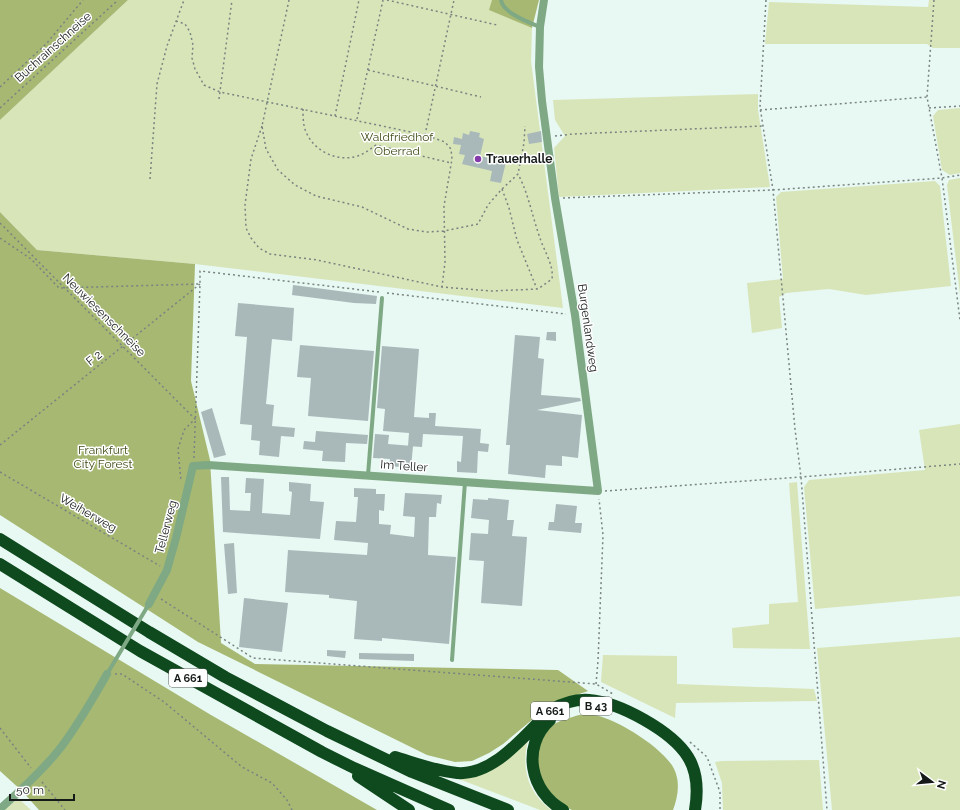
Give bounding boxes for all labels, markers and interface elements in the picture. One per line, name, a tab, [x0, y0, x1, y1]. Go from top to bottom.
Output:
street label: Buchrainschneise	[12, 9, 94, 85]
park label: Waldfriedhof Oberrad	[361, 130, 434, 158]
place label: Trauerhalle	[486, 152, 553, 166]
marker: Trauerhalle	[473, 154, 483, 164]
street label: Neuwiesenschneise	[60, 271, 148, 359]
street label: Burgenlandweg	[575, 283, 601, 373]
street label: F 2	[83, 347, 105, 369]
park label: Frankfurt City Forest	[74, 443, 132, 471]
street label: Im Teller	[380, 457, 429, 475]
street label: Weiherweg	[57, 491, 119, 535]
street label: Tellerweg	[152, 499, 180, 555]
road number: A 661	[169, 669, 207, 687]
road number: B 43	[580, 697, 612, 715]
road number: A 661	[531, 702, 569, 720]
north arrow	[912, 762, 952, 802]
scale bar	[10, 776, 74, 802]
text: N	[934, 779, 949, 790]
text: 50 m	[16, 783, 44, 797]

